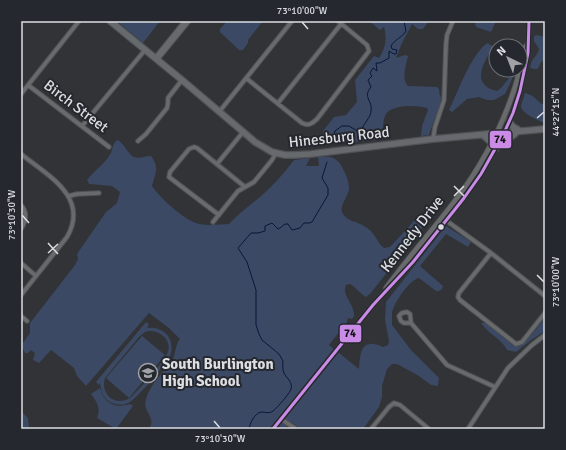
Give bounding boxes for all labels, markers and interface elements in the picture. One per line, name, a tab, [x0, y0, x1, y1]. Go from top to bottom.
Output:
text: 73°10'00"W	[277, 5, 328, 17]
north arrow	[488, 38, 528, 78]
text: N	[494, 44, 509, 58]
street label: Birch Street	[40, 76, 112, 136]
text: 44°27'15"N	[550, 88, 562, 136]
street label: Hinesburg Road	[288, 123, 390, 151]
line badge: 74	[489, 130, 512, 149]
text: 74	[494, 133, 506, 146]
text: 73°10'30"W	[6, 189, 18, 240]
street label: Kennedy Drive	[377, 192, 447, 276]
unlabelled marker	[436, 222, 446, 232]
text: 73°10'00"W	[550, 256, 562, 307]
line badge: 74	[339, 324, 362, 343]
text: 74	[344, 327, 356, 340]
place label: South Burlington High School	[162, 355, 274, 390]
school or university icon: South Burlington High School	[137, 362, 159, 384]
text: 73°10'30"W	[195, 433, 246, 445]

